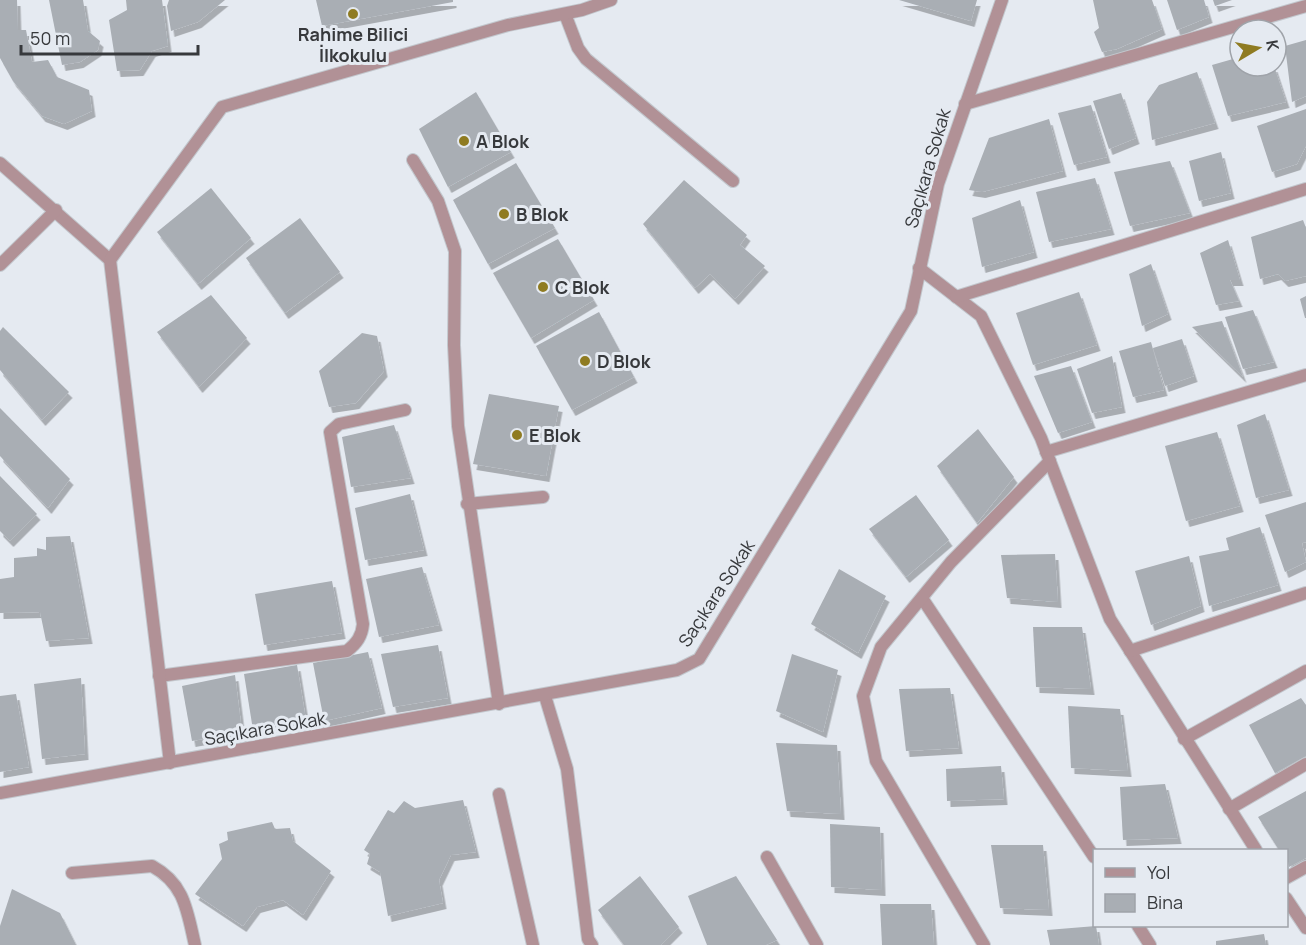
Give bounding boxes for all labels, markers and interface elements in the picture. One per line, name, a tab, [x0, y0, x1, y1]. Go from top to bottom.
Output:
marker: Rahime Bilici İlkokulu	[346, 7, 360, 21]
scale bar	[21, 18, 198, 56]
north arrow	[1228, 18, 1288, 78]
place label: Rahime Bilici İlkokulu	[298, 22, 408, 67]
text: 50 m	[30, 26, 70, 50]
text: K	[1261, 38, 1285, 53]
street label: Saçıkara Sokak	[898, 104, 956, 231]
place label: A Blok	[476, 129, 530, 153]
marker: A Blok	[457, 134, 471, 148]
place label: B Blok	[516, 202, 569, 226]
marker: B Blok	[497, 207, 511, 221]
place label: C Blok	[555, 275, 610, 299]
marker: C Blok	[536, 280, 550, 294]
place label: D Blok	[597, 349, 652, 373]
marker: D Blok	[578, 354, 592, 368]
place label: E Blok	[529, 423, 582, 447]
marker: E Blok	[510, 428, 524, 442]
street label: Saçıkara Sokak	[672, 534, 760, 651]
street label: Saçıkara Sokak	[202, 705, 329, 751]
legend	[1093, 849, 1288, 927]
text: Yol	[1147, 860, 1170, 884]
text: Bina	[1147, 890, 1183, 914]

